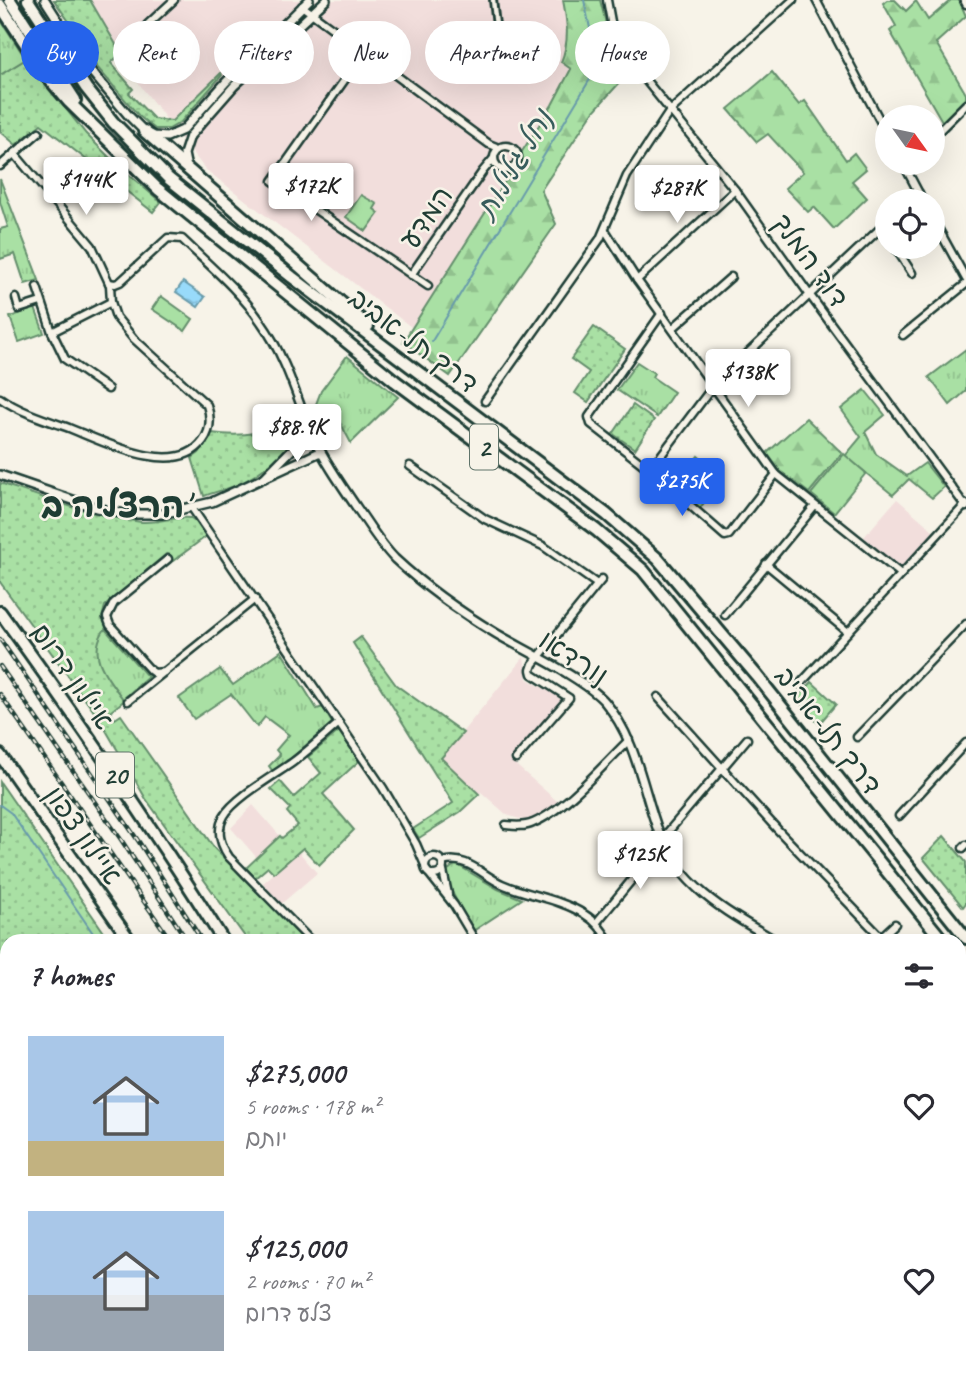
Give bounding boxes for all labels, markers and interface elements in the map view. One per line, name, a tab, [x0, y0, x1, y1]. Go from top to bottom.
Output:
chip: Buy	[21, 21, 99, 84]
chip: Rent	[113, 21, 200, 84]
chip: Filters	[214, 21, 314, 84]
chip: New	[328, 21, 411, 84]
chip: Apartment	[425, 21, 561, 84]
chip: House	[575, 21, 670, 84]
water label: נחל גלילות	[465, 101, 562, 228]
north arrow	[875, 105, 945, 175]
map controls	[875, 105, 945, 259]
pin: $144K	[37, 158, 135, 217]
pin: $172K	[262, 164, 360, 223]
text: $144K	[59, 165, 113, 194]
pin: $287K	[628, 166, 726, 225]
text: $172K	[285, 171, 338, 200]
text: $287K	[651, 173, 704, 202]
street label: המדע	[392, 179, 460, 255]
button: locate	[875, 189, 945, 259]
street label: דוד המלך	[765, 206, 856, 314]
street label: דרך תל-אביב	[342, 280, 486, 401]
pin: $138K	[699, 350, 797, 409]
text: $138K	[721, 357, 775, 386]
pin: $88.9K	[240, 405, 354, 464]
text: $88.9K	[268, 412, 326, 441]
road number: 2	[470, 424, 498, 470]
pin: $275K	[633, 458, 731, 518]
text: $275K	[656, 466, 708, 495]
district label: הרצליה ב'	[41, 483, 195, 528]
street label: איילון דרום	[23, 616, 122, 736]
street label: נורדאו	[532, 622, 615, 693]
street label: דרך תל-אביב	[768, 659, 890, 802]
road number: 20	[96, 752, 134, 797]
street label: איילון צפון	[37, 779, 130, 891]
pin: $125K	[591, 832, 689, 891]
text: $125K	[614, 839, 666, 868]
text: 7 homes	[28, 957, 113, 995]
icon: filters	[900, 957, 938, 995]
text: $275,000	[245, 1054, 345, 1092]
icon: home	[84, 1064, 168, 1148]
icon: heart	[900, 1087, 938, 1125]
text: 5 rooms · 178 m²	[245, 1092, 380, 1121]
text: יותם	[245, 1124, 287, 1153]
text: $125,000	[245, 1229, 345, 1267]
icon: home	[84, 1239, 168, 1323]
icon: heart	[900, 1262, 938, 1300]
text: 2 rooms · 70 m²	[245, 1267, 369, 1296]
text: צלע דרום	[245, 1299, 332, 1328]

